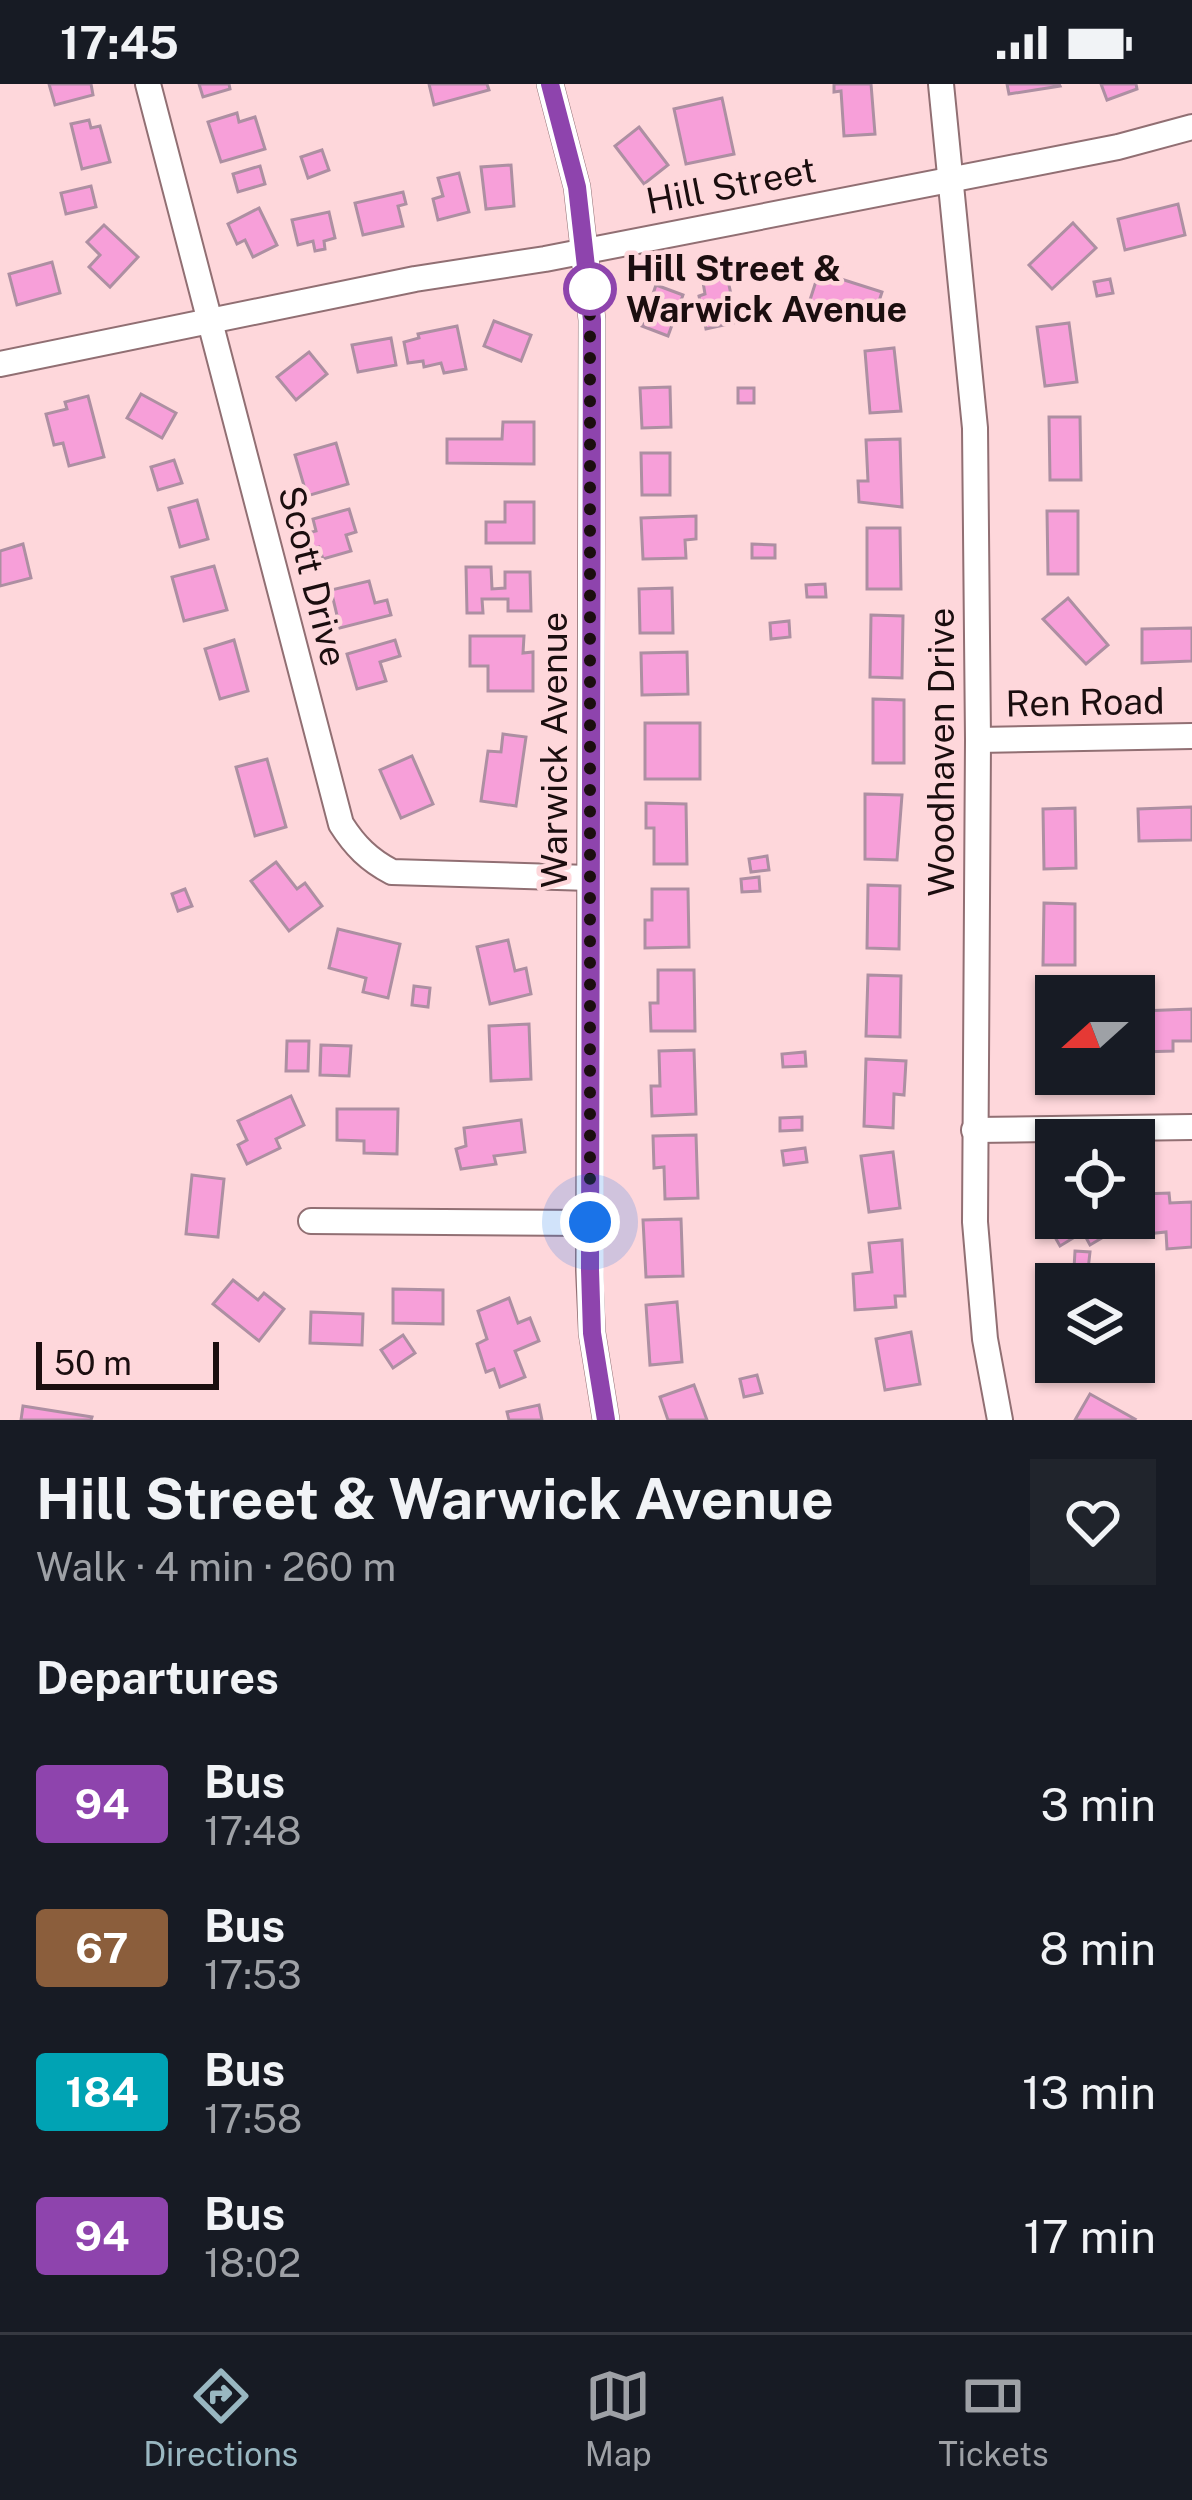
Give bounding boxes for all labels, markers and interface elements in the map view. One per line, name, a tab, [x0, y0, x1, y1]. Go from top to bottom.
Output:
text: 17:45	[60, 16, 179, 69]
street label: Hill Street	[643, 148, 819, 222]
place label: Hill Street & Warwick Avenue	[626, 247, 907, 330]
marker: Hill Street & Warwick Avenue	[565, 264, 615, 314]
street label: Scott Drive	[270, 482, 356, 670]
street label: Woodhaven Drive	[920, 608, 962, 896]
street label: Warwick Avenue	[533, 612, 575, 888]
street label: Ren Road	[1005, 680, 1165, 724]
north arrow	[1035, 975, 1155, 1095]
map controls	[1035, 975, 1155, 1383]
button: locate	[1035, 1119, 1155, 1239]
your location	[560, 1192, 620, 1252]
button: layers	[1035, 1263, 1155, 1383]
scale bar	[36, 1336, 219, 1389]
text: 50 m	[54, 1344, 132, 1382]
button: heart	[1030, 1459, 1156, 1585]
text: Hill Street & Warwick Avenue	[36, 1465, 834, 1532]
text: Walk · 4 min · 260 m	[36, 1544, 396, 1590]
text: Departures	[36, 1651, 279, 1704]
text: Bus	[204, 1755, 285, 1808]
text: 3 min	[1040, 1778, 1156, 1831]
text: 94	[74, 1779, 130, 1828]
text: 17:48	[204, 1808, 302, 1854]
text: Bus	[204, 1899, 285, 1952]
text: 8 min	[1040, 1922, 1156, 1975]
text: 67	[75, 1923, 129, 1972]
text: 17:53	[204, 1952, 302, 1998]
text: Bus	[204, 2043, 285, 2096]
text: 13 min	[1022, 2066, 1156, 2119]
text: 184	[65, 2067, 139, 2116]
text: 17:58	[204, 2096, 302, 2142]
text: Bus	[204, 2187, 285, 2240]
text: 17 min	[1023, 2210, 1156, 2263]
text: 94	[74, 2211, 130, 2260]
text: 18:02	[204, 2240, 301, 2286]
tab: Directions	[143, 2363, 298, 2473]
tab: Map	[585, 2363, 652, 2473]
tab: Tickets	[938, 2363, 1049, 2473]

